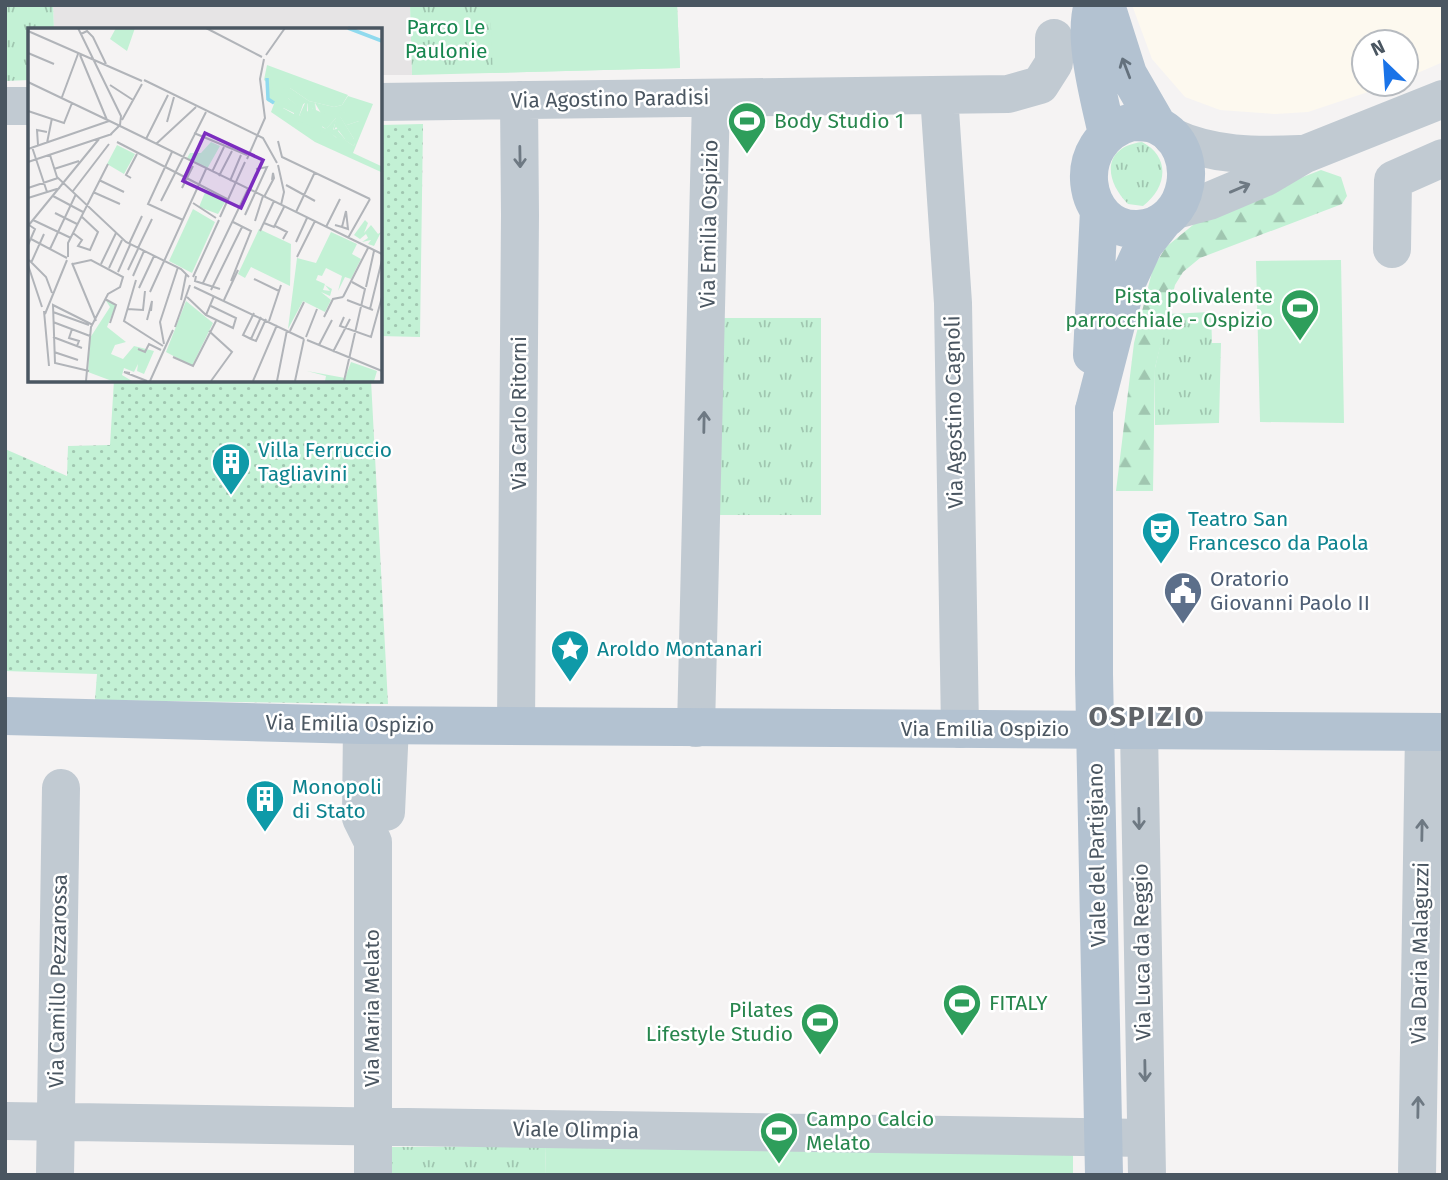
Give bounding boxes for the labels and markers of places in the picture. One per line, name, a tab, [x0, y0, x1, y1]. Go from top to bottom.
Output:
sports icon: Body Studio 1	[726, 100, 768, 155]
place label: Body Studio 1	[774, 108, 904, 134]
place label: Pista polivalente parrocchiale - Ospizio	[1065, 283, 1273, 333]
sports icon: Pista polivalente parrocchiale - Ospizio	[1279, 287, 1321, 342]
place label: Villa Ferruccio Tagliavini	[258, 437, 392, 487]
building icon: Villa Ferruccio Tagliavini	[210, 441, 252, 496]
place label: Teatro San Francesco da Paola	[1188, 506, 1369, 556]
theatre icon: Teatro San Francesco da Paola	[1140, 510, 1182, 565]
place label: Oratorio Giovanni Paolo II	[1210, 566, 1370, 616]
public building icon: Oratorio Giovanni Paolo II	[1162, 570, 1204, 625]
place icon: Aroldo Montanari	[549, 628, 591, 683]
place label: Aroldo Montanari	[597, 636, 763, 662]
place label: Monopoli di Stato	[292, 774, 382, 824]
building icon: Monopoli di Stato	[244, 778, 286, 833]
sports icon: FITALY	[941, 982, 983, 1037]
place label: FITALY	[989, 990, 1048, 1016]
place label: Pilates Lifestyle Studio	[646, 997, 793, 1047]
sports icon: Pilates Lifestyle Studio	[799, 1001, 841, 1056]
place label: Campo Calcio Melato	[806, 1106, 934, 1156]
sports icon: Campo Calcio Melato	[758, 1110, 800, 1165]

